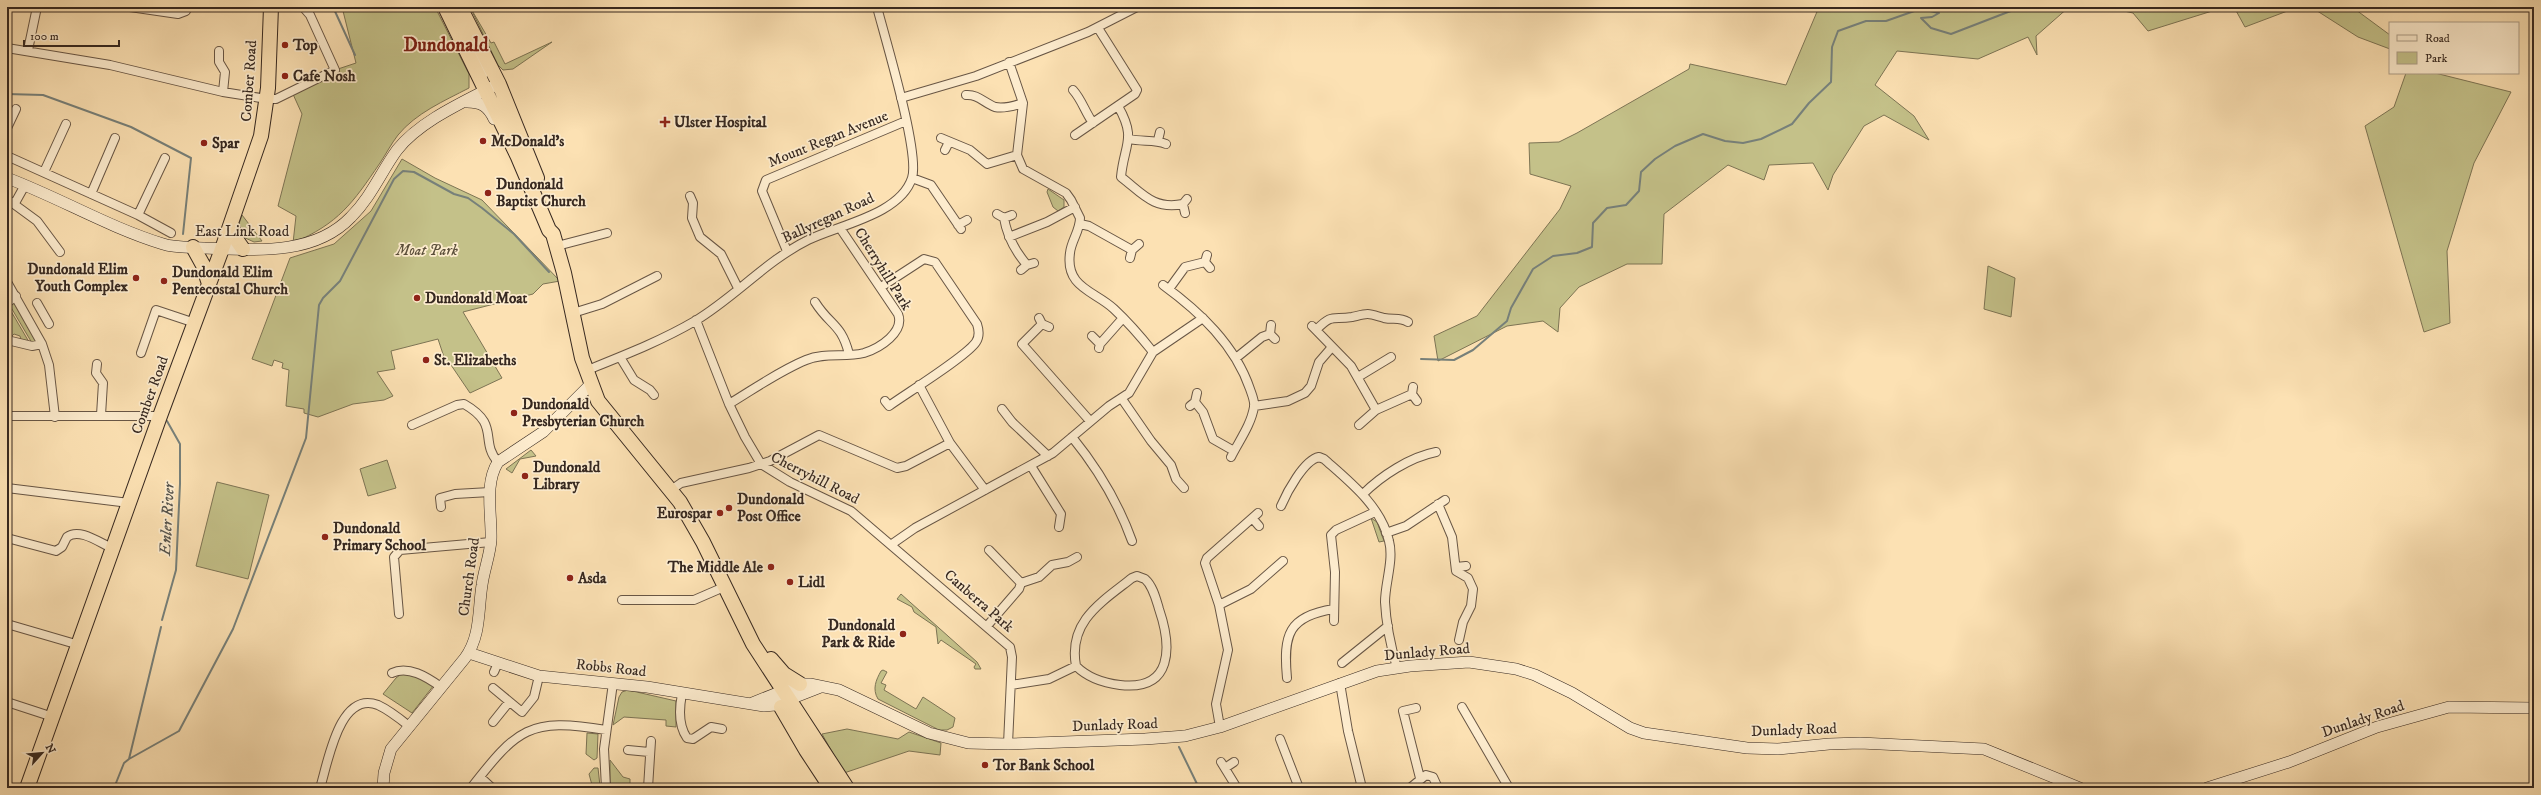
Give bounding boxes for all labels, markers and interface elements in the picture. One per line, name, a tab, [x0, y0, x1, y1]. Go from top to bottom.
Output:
scale bar	[24, 22, 119, 48]
legend	[2389, 22, 2519, 74]
text: 100 m	[30, 29, 59, 44]
text: Road	[2425, 31, 2450, 46]
district label: Dundonald	[403, 34, 489, 57]
place label: Top	[292, 36, 318, 55]
street label: Comber Road	[237, 39, 261, 122]
marker: Top	[280, 40, 290, 50]
text: Park	[2425, 51, 2447, 66]
place label: Cafe Nosh	[293, 67, 356, 86]
marker: Cafe Nosh	[280, 71, 290, 81]
street label: Mount Regan Avenue	[765, 106, 891, 172]
place label: Ulster Hospital	[674, 113, 767, 132]
marker: Ulster Hospital	[659, 116, 671, 128]
place label: McDonald's	[491, 132, 564, 151]
place label: Spar	[212, 134, 240, 153]
marker: McDonald's	[478, 136, 488, 146]
marker: Spar	[199, 138, 209, 148]
place label: Dundonald Baptist Church	[496, 175, 586, 211]
marker: Dundonald Baptist Church	[483, 188, 493, 198]
street label: Ballyregan Road	[779, 188, 878, 248]
street label: East Link Road	[195, 222, 290, 241]
street label: Cherryhill Park	[850, 224, 916, 314]
park label: Moat Park	[395, 241, 458, 260]
place label: Dundonald Elim Youth Complex	[27, 260, 129, 296]
place label: Dundonald Elim Pentecostal Church	[172, 263, 288, 299]
marker: Dundonald Elim Youth Complex	[131, 273, 141, 283]
marker: Dundonald Elim Pentecostal Church	[159, 276, 169, 286]
place label: Dundonald Moat	[425, 289, 528, 308]
marker: Dundonald Moat	[412, 293, 422, 303]
place label: St. Elizabeths	[434, 351, 516, 370]
street label: Comber Road	[127, 353, 173, 437]
marker: St. Elizabeths	[421, 355, 431, 365]
place label: Dundonald Presbyterian Church	[522, 395, 645, 431]
marker: Dundonald Presbyterian Church	[509, 408, 519, 418]
street label: Cherryhill Road	[767, 447, 863, 509]
place label: Dundonald Library	[533, 458, 601, 494]
marker: Dundonald Library	[520, 471, 530, 481]
water label: Enler River	[155, 481, 179, 557]
place label: Dundonald Post Office	[737, 490, 805, 526]
marker: Dundonald Post Office	[724, 503, 734, 513]
place label: Eurospar	[657, 504, 712, 523]
marker: Eurospar	[715, 508, 725, 518]
place label: Dundonald Primary School	[333, 519, 426, 555]
marker: Dundonald Primary School	[320, 532, 330, 542]
street label: Church Road	[454, 536, 484, 618]
place label: The Middle Ale	[667, 558, 764, 577]
marker: The Middle Ale	[766, 562, 776, 572]
street label: Canberra Park	[940, 566, 1018, 637]
place label: Asda	[577, 569, 607, 588]
marker: Asda	[565, 573, 575, 583]
place label: Lidl	[798, 573, 825, 592]
marker: Lidl	[785, 577, 795, 587]
place label: Dundonald Park & Ride	[821, 616, 896, 652]
marker: Dundonald Park & Ride	[898, 629, 908, 639]
street label: Dunlady Road	[1383, 639, 1471, 665]
street label: Robbs Road	[575, 655, 648, 681]
street label: Dunlady Road	[2319, 696, 2407, 742]
street label: Dunlady Road	[1072, 714, 1159, 736]
street label: Dunlady Road	[1751, 719, 1838, 741]
north arrow	[22, 733, 62, 773]
text: N	[42, 742, 58, 756]
place label: Tor Bank School	[992, 756, 1095, 775]
marker: Tor Bank School	[980, 760, 990, 770]

